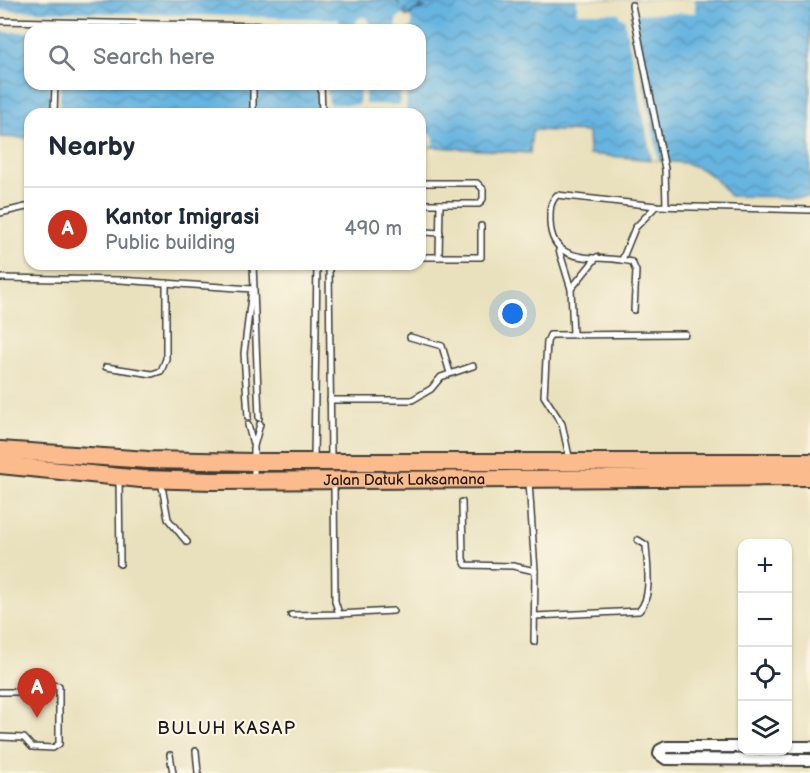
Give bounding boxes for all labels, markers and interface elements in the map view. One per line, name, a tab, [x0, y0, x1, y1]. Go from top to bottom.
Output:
search box	[24, 24, 426, 90]
icon: search	[45, 41, 78, 74]
text: Search here	[93, 44, 215, 71]
text: Nearby	[48, 132, 135, 163]
text: Kantor Imigrasi	[105, 204, 259, 231]
text: A	[61, 217, 74, 241]
text: 490 m	[345, 217, 402, 241]
text: Public building	[105, 231, 235, 255]
your location	[498, 299, 527, 328]
street label: Jalan Datuk Laksamana	[323, 470, 485, 490]
map controls	[738, 539, 792, 755]
button: +	[738, 539, 792, 593]
button: −	[738, 593, 792, 647]
button: locate	[738, 647, 792, 701]
pin: A	[18, 668, 57, 718]
button: layers	[738, 701, 792, 755]
district label: BULUH KASAP	[157, 718, 297, 739]

